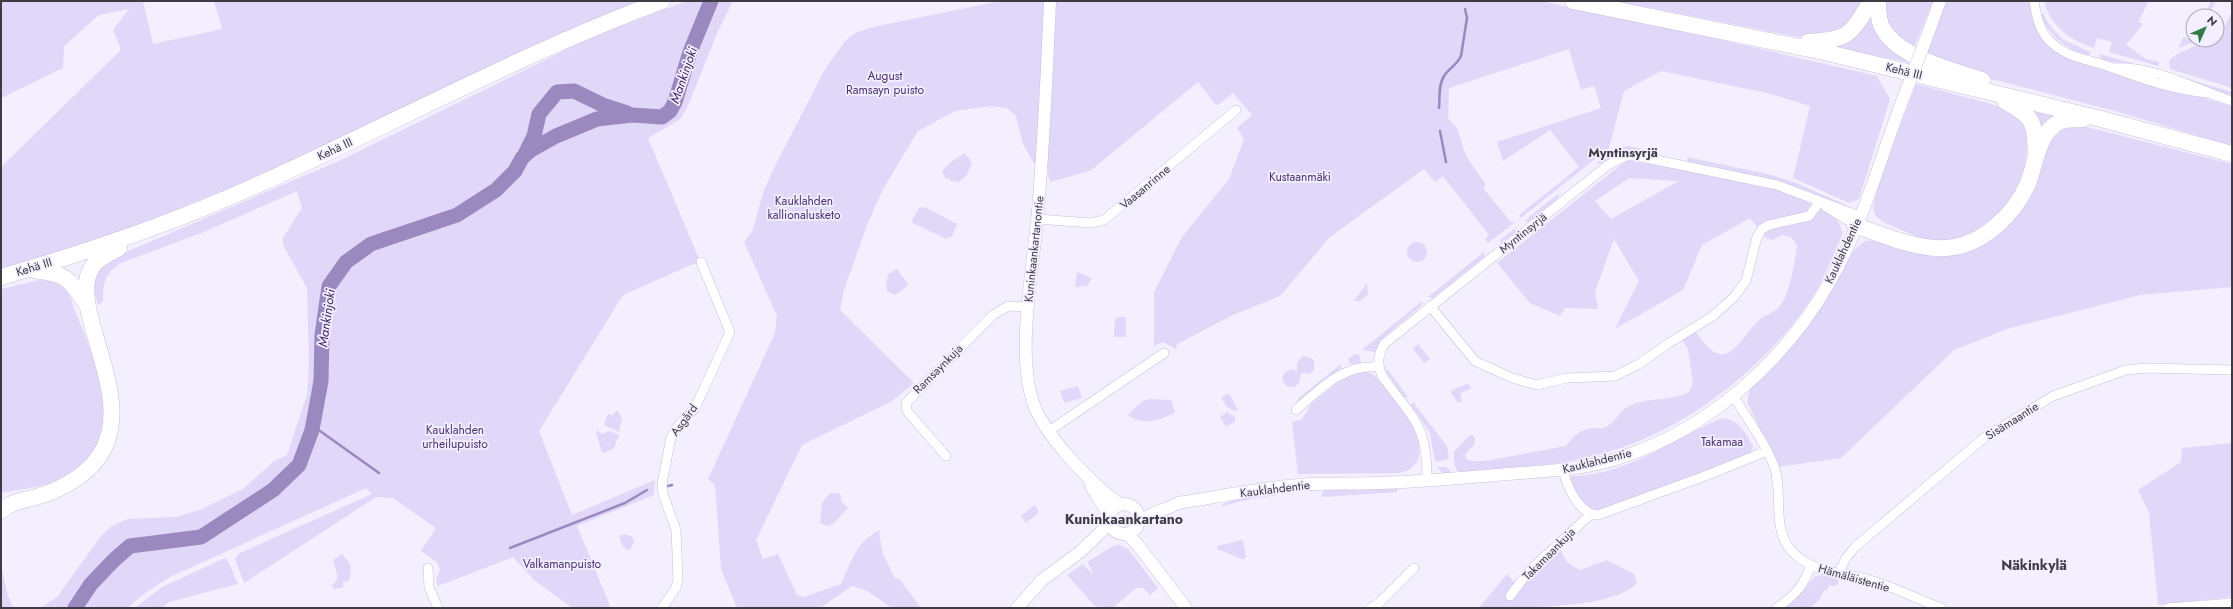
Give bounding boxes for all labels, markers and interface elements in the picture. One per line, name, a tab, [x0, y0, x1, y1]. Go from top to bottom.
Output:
north arrow	[2185, 8, 2225, 48]
text: N	[2203, 12, 2221, 30]
water label: Mankinjoki	[665, 44, 702, 106]
street label: Kehä III	[1884, 58, 1924, 84]
park label: August Ramsayn puisto	[846, 67, 925, 99]
street label: Kehä III	[314, 133, 356, 165]
district label: Myntinsyrjä	[1588, 143, 1658, 162]
street label: Vaasanrinne	[1116, 160, 1174, 214]
park label: Kustaanmäki	[1269, 168, 1331, 186]
park label: Kauklahden kallionalusketo	[768, 192, 841, 224]
street label: Kuninkaankartanontie	[1019, 195, 1049, 303]
street label: Myntinsyrjä	[1495, 208, 1551, 258]
street label: Kauklahdentie	[1820, 215, 1866, 287]
street label: Kehä III	[14, 253, 54, 281]
water label: Mankinjoki	[313, 287, 340, 348]
street label: Ramsaynkuja	[909, 340, 967, 398]
street label: Sisämaantie	[1982, 398, 2042, 444]
street label: Asgård	[666, 400, 702, 440]
park label: Kauklahden urheilupuisto	[422, 421, 488, 453]
park label: Takamaa	[1701, 433, 1743, 451]
street label: Kauklahdentie	[1561, 444, 1633, 478]
street label: Kauklahdentie	[1239, 476, 1311, 502]
district label: Kuninkaankartano	[1065, 509, 1183, 529]
street label: Takamaankuja	[1518, 523, 1580, 585]
park label: Valkamanpuisto	[523, 555, 602, 573]
district label: Näkinkylä	[2001, 555, 2067, 575]
street label: Hämäläistentie	[1816, 559, 1892, 597]

